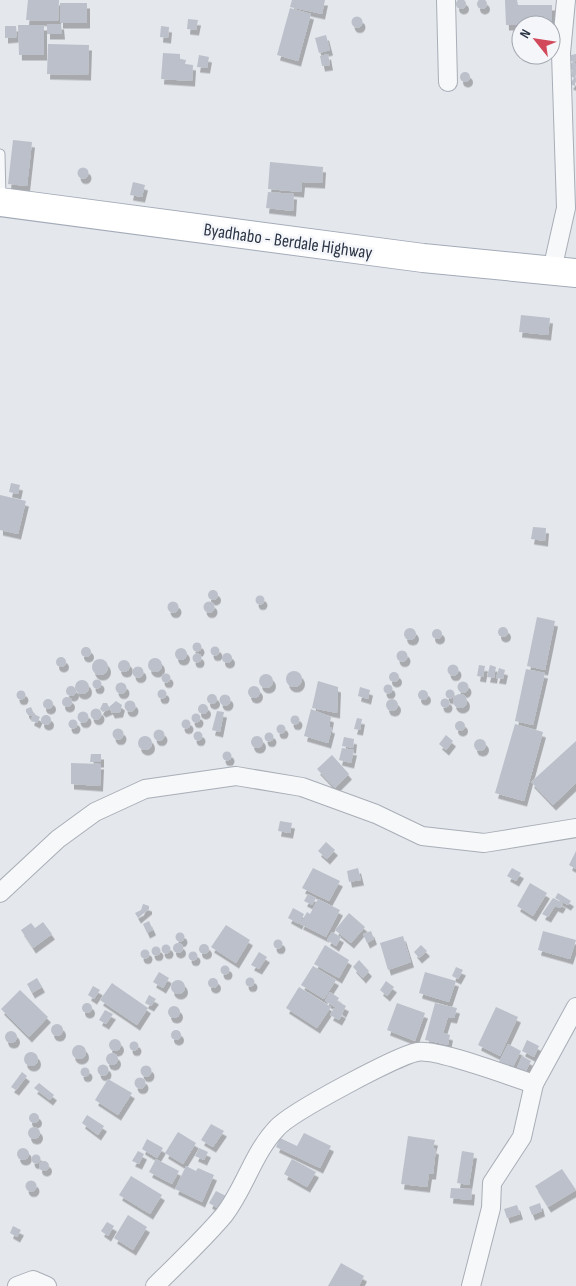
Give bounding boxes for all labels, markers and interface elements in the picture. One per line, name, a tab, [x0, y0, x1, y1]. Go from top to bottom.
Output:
north arrow	[511, 15, 561, 65]
text: N	[516, 26, 534, 41]
street label: Byadhabo - Berdale Highway	[202, 219, 374, 264]

